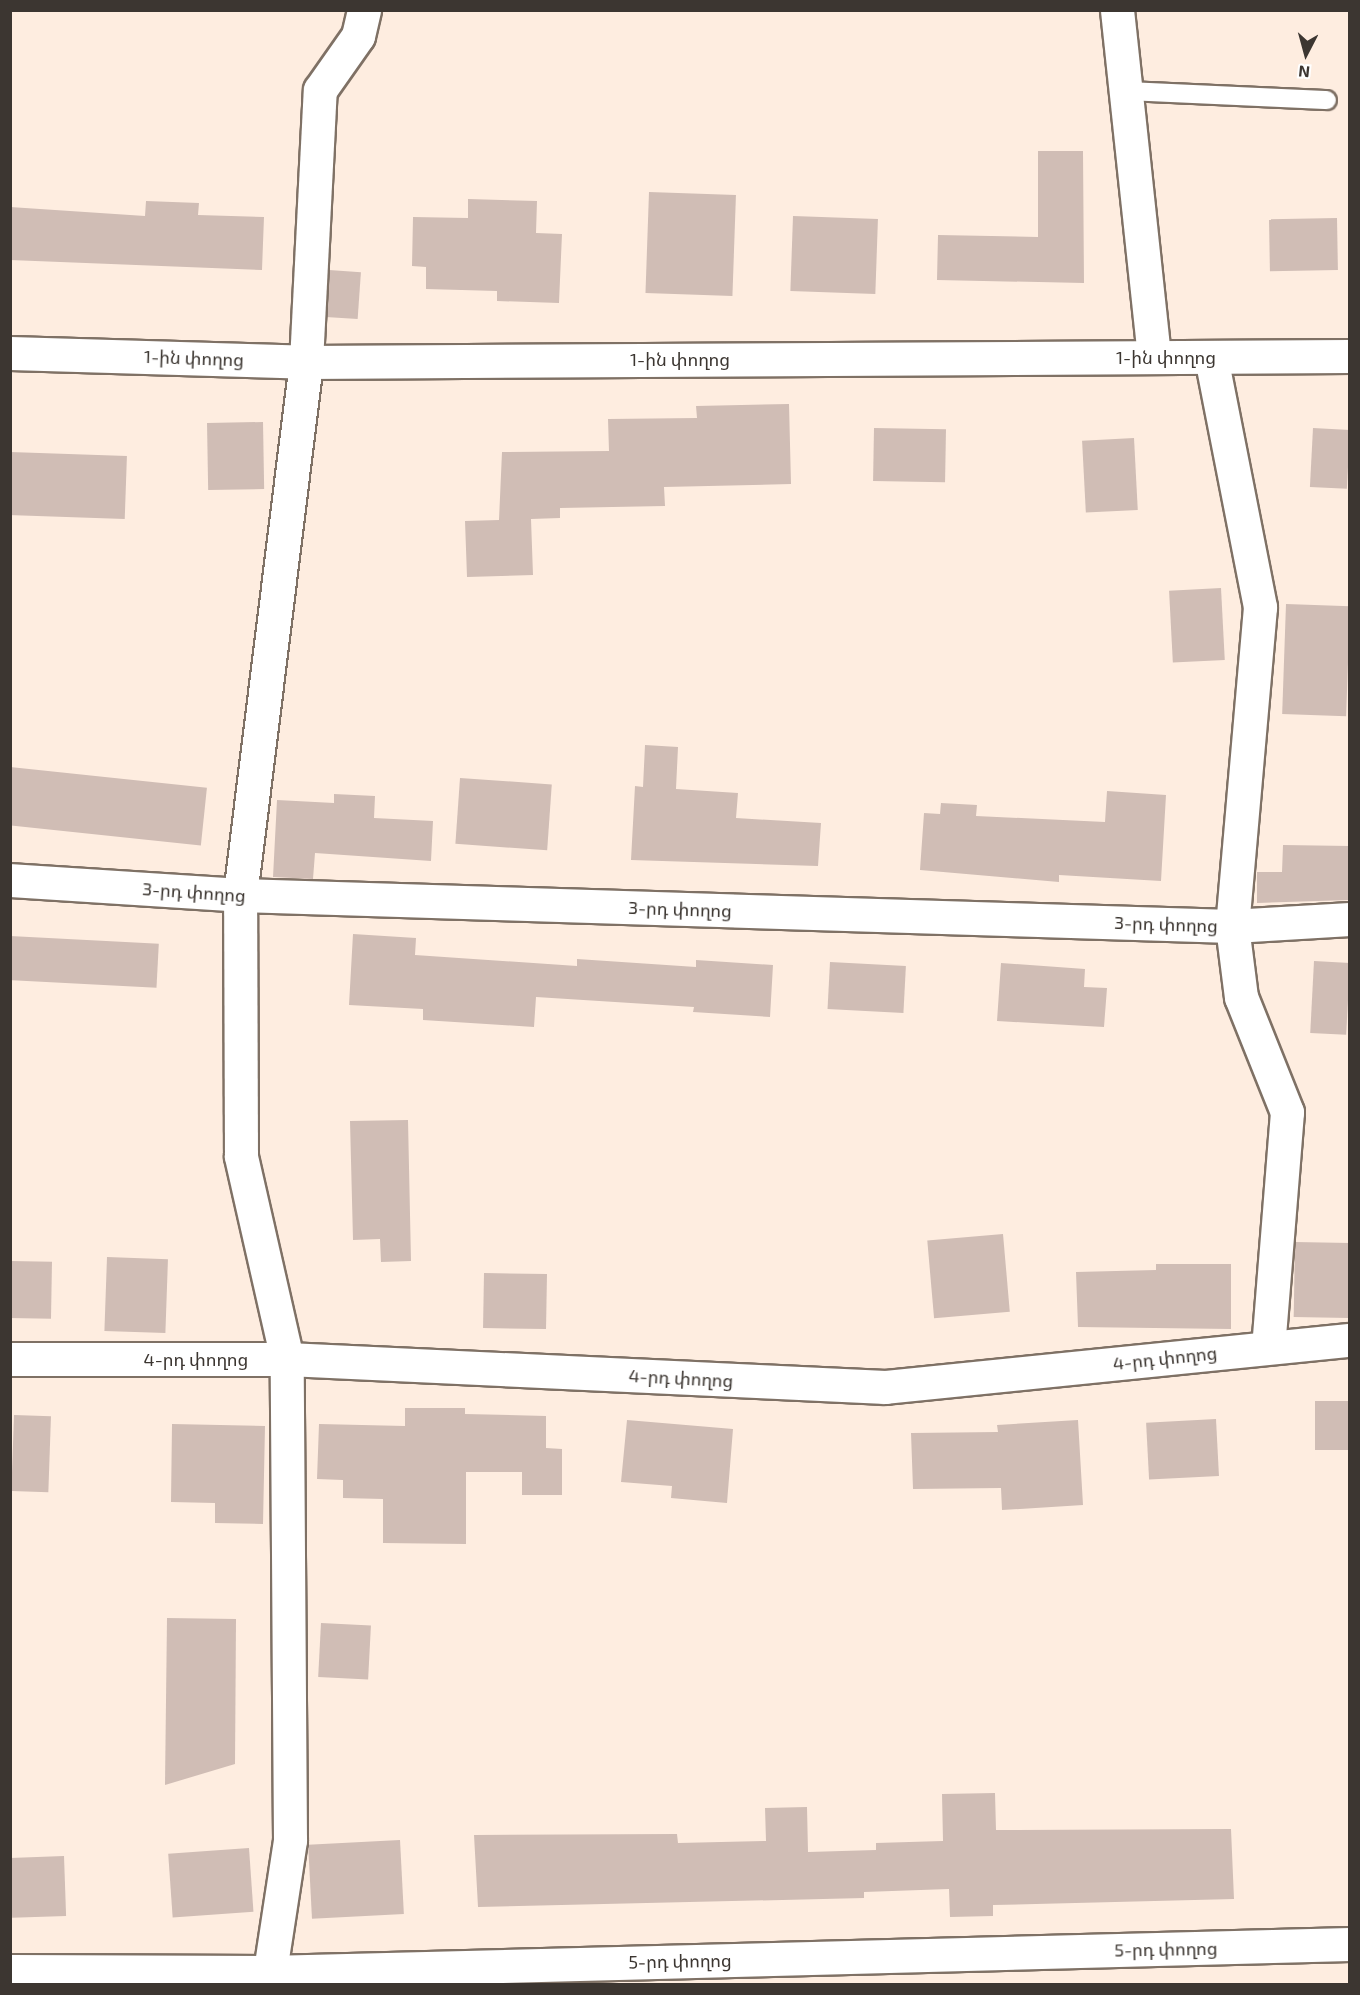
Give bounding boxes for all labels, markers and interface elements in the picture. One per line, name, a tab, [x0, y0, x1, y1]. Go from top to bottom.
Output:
north arrow	[1276, 24, 1336, 84]
text: N	[1297, 62, 1311, 82]
street label: 1-ին փողոց	[144, 345, 244, 371]
street label: 1-ին փողոց	[1116, 346, 1216, 368]
street label: 1-ին փողոց	[630, 348, 730, 370]
street label: 3-րդ փողոց	[141, 878, 247, 906]
street label: 3-րդ փողոց	[628, 896, 732, 922]
street label: 3-րդ փողոց	[1114, 911, 1218, 937]
street label: 4-րդ փողոց	[1112, 1342, 1218, 1374]
street label: 4-րդ փողոց	[144, 1348, 248, 1370]
street label: 4-րդ փողոց	[628, 1364, 734, 1392]
street label: 5-րդ փողոց	[1114, 1937, 1218, 1961]
street label: 5-րդ փողոց	[628, 1949, 732, 1973]

